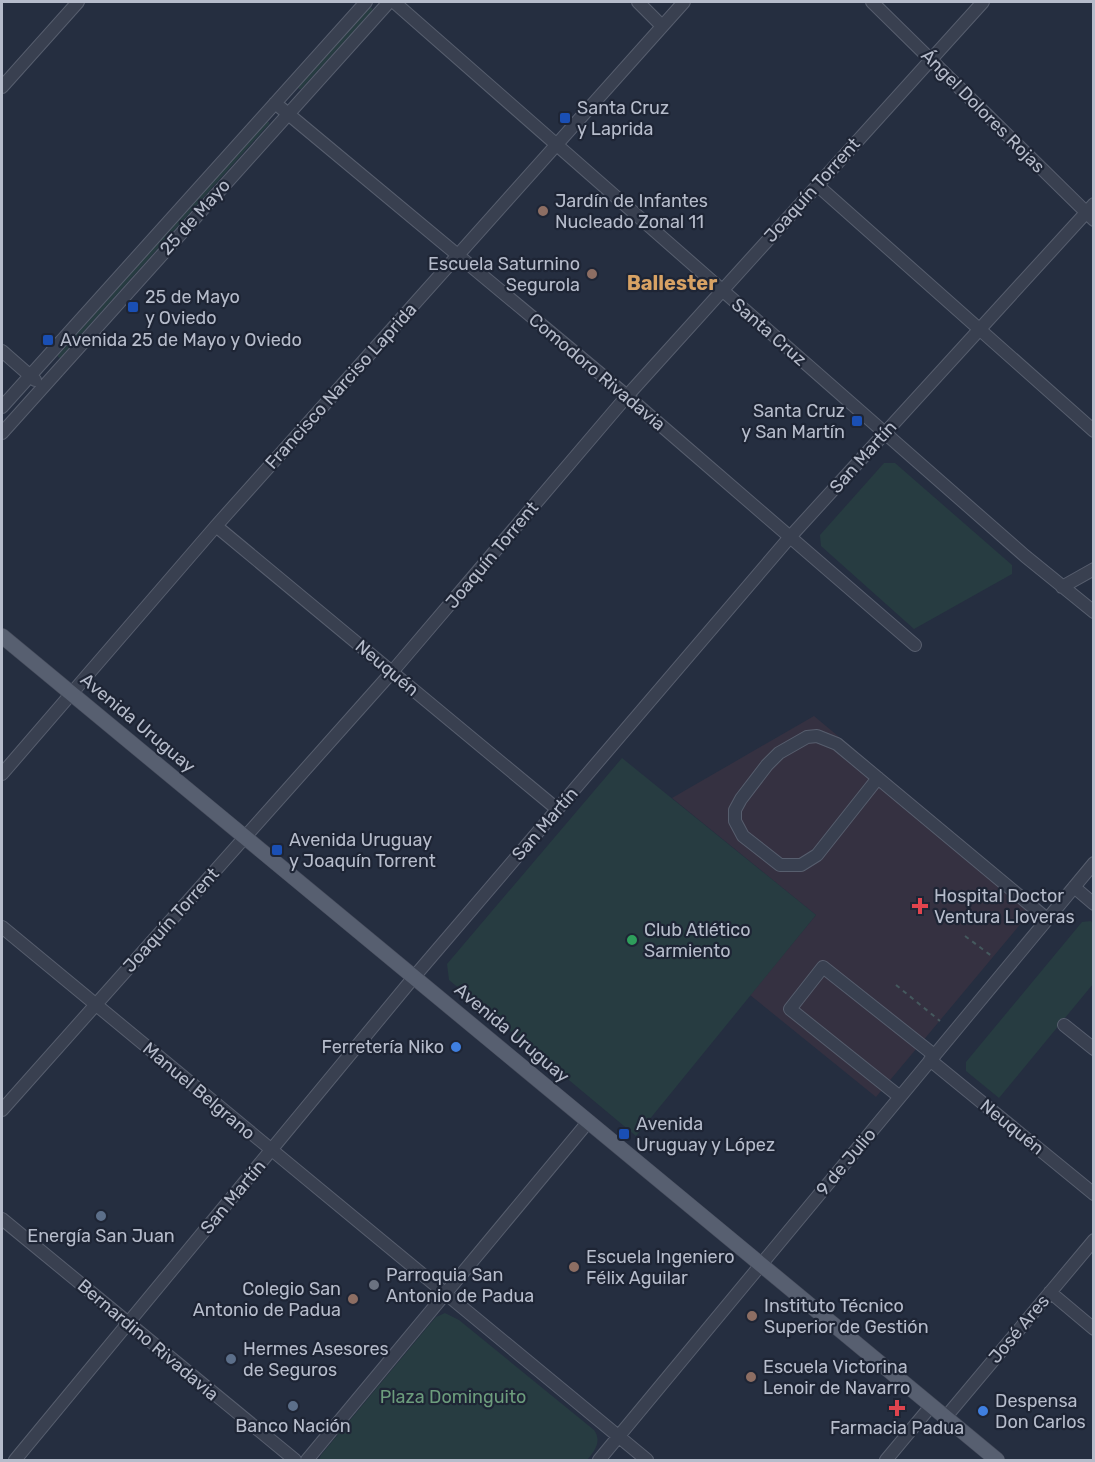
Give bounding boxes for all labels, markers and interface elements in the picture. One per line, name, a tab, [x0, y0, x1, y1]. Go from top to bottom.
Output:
street label: Ángel Dolores Rojas	[917, 45, 1049, 177]
place label: Santa Cruz y Laprida	[577, 97, 669, 140]
marker: Santa Cruz y Laprida	[558, 111, 572, 125]
street label: Joaquín Torrent	[759, 133, 865, 247]
street label: 25 de Mayo	[155, 174, 235, 260]
place label: Jardín de Infantes Nucleado Zonal 11	[555, 190, 708, 233]
marker: Jardín de Infantes Nucleado Zonal 11	[536, 204, 550, 218]
place label: Escuela Saturnino Segurola	[428, 253, 580, 296]
marker: Escuela Saturnino Segurola	[585, 267, 599, 281]
district label: Ballester	[627, 271, 717, 295]
place label: 25 de Mayo y Oviedo	[145, 286, 240, 329]
street label: Santa Cruz	[727, 293, 811, 371]
street label: Francisco Narciso Laprida	[261, 298, 421, 474]
marker: 25 de Mayo y Oviedo	[126, 300, 140, 314]
street label: Comodoro Rivadavia	[524, 308, 670, 436]
place label: Avenida 25 de Mayo y Oviedo	[60, 329, 302, 351]
marker: Avenida 25 de Mayo y Oviedo	[41, 333, 55, 347]
place label: Santa Cruz y San Martín	[741, 400, 845, 443]
marker: Santa Cruz y San Martín	[850, 414, 864, 428]
street label: San Martín	[825, 416, 901, 498]
street label: Joaquín Torrent	[441, 497, 543, 613]
street label: Neuquén	[351, 635, 423, 701]
street label: Avenida Uruguay	[76, 669, 200, 777]
street label: San Martín	[507, 783, 583, 865]
place label: Avenida Uruguay y Joaquín Torrent	[289, 829, 436, 872]
marker: Avenida Uruguay y Joaquín Torrent	[270, 843, 284, 857]
street label: Joaquín Torrent	[118, 863, 224, 977]
place label: Hospital Doctor Ventura Lloveras	[934, 885, 1075, 928]
marker: Hospital Doctor Ventura Lloveras	[911, 897, 929, 915]
place label: Club Atlético Sarmiento	[644, 919, 751, 962]
marker: Club Atlético Sarmiento	[625, 933, 639, 947]
street label: Avenida Uruguay	[450, 979, 574, 1087]
place label: Ferretería Niko	[321, 1036, 444, 1058]
street label: Manuel Belgrano	[138, 1038, 260, 1144]
marker: Ferretería Niko	[449, 1040, 463, 1054]
street label: Neuquén	[976, 1095, 1048, 1159]
place label: Avenida Uruguay y López	[636, 1113, 775, 1156]
street label: 9 de Julio	[811, 1124, 881, 1200]
marker: Avenida Uruguay y López	[617, 1127, 631, 1141]
street label: San Martín	[196, 1156, 270, 1238]
marker: Energía San Juan	[94, 1209, 108, 1223]
place label: Energía San Juan	[27, 1225, 175, 1247]
place label: Escuela Ingeniero Félix Aguilar	[586, 1246, 735, 1289]
marker: Escuela Ingeniero Félix Aguilar	[567, 1260, 581, 1274]
place label: Parroquia San Antonio de Padua	[386, 1264, 534, 1307]
street label: Bernardino Rivadavia	[73, 1275, 223, 1405]
place label: Colegio San Antonio de Padua	[193, 1278, 341, 1321]
marker: Parroquia San Antonio de Padua	[367, 1278, 381, 1292]
street label: José Ares	[984, 1290, 1054, 1368]
marker: Colegio San Antonio de Padua	[346, 1292, 360, 1306]
place label: Instituto Técnico Superior de Gestión	[764, 1295, 929, 1338]
marker: Instituto Técnico Superior de Gestión	[745, 1309, 759, 1323]
place label: Hermes Asesores de Seguros	[243, 1338, 389, 1381]
marker: Hermes Asesores de Seguros	[224, 1352, 238, 1366]
place label: Escuela Victorina Lenoir de Navarro	[763, 1356, 910, 1399]
marker: Escuela Victorina Lenoir de Navarro	[744, 1370, 758, 1384]
park label: Plaza Dominguito	[380, 1386, 526, 1408]
place label: Despensa Don Carlos	[995, 1390, 1086, 1433]
marker: Banco Nación	[286, 1399, 300, 1413]
marker: Farmacia Padua	[890, 1401, 904, 1415]
marker: Despensa Don Carlos	[976, 1404, 990, 1418]
place label: Banco Nación	[235, 1415, 351, 1437]
place label: Farmacia Padua	[830, 1417, 964, 1439]

